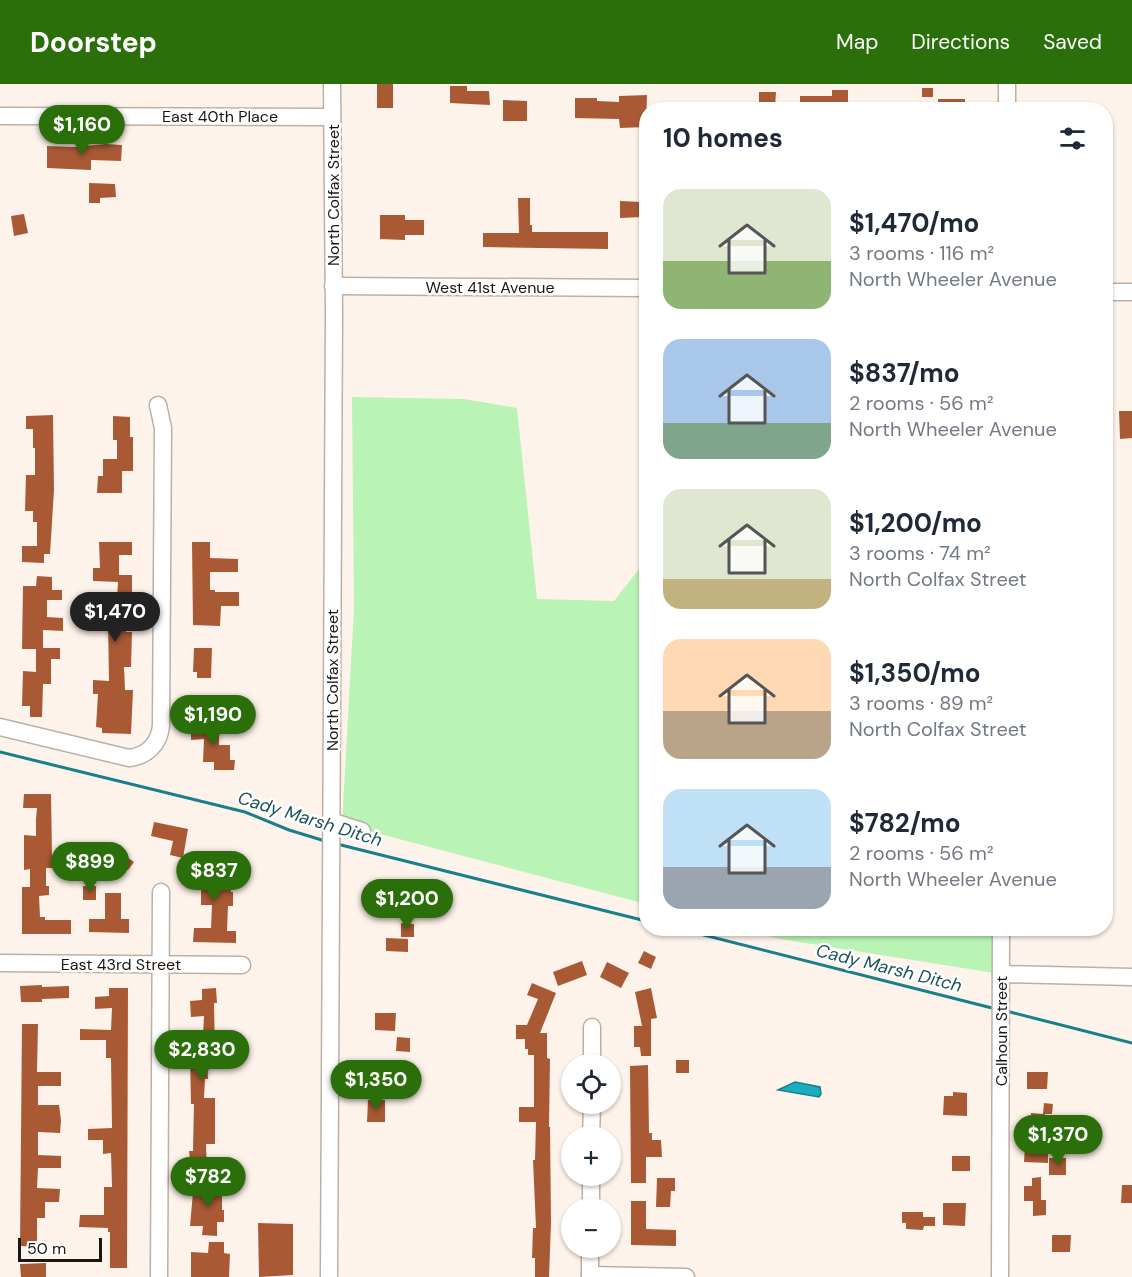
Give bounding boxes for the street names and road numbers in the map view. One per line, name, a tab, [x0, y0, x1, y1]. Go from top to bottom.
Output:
street label: East 40th Place	[162, 106, 278, 127]
street label: North Colfax Street	[323, 124, 344, 266]
street label: West 41st Avenue	[425, 277, 555, 298]
street label: North Colfax Street	[322, 609, 343, 751]
street label: East 43rd Street	[61, 954, 181, 975]
street label: Calhoun Street	[991, 976, 1012, 1086]

